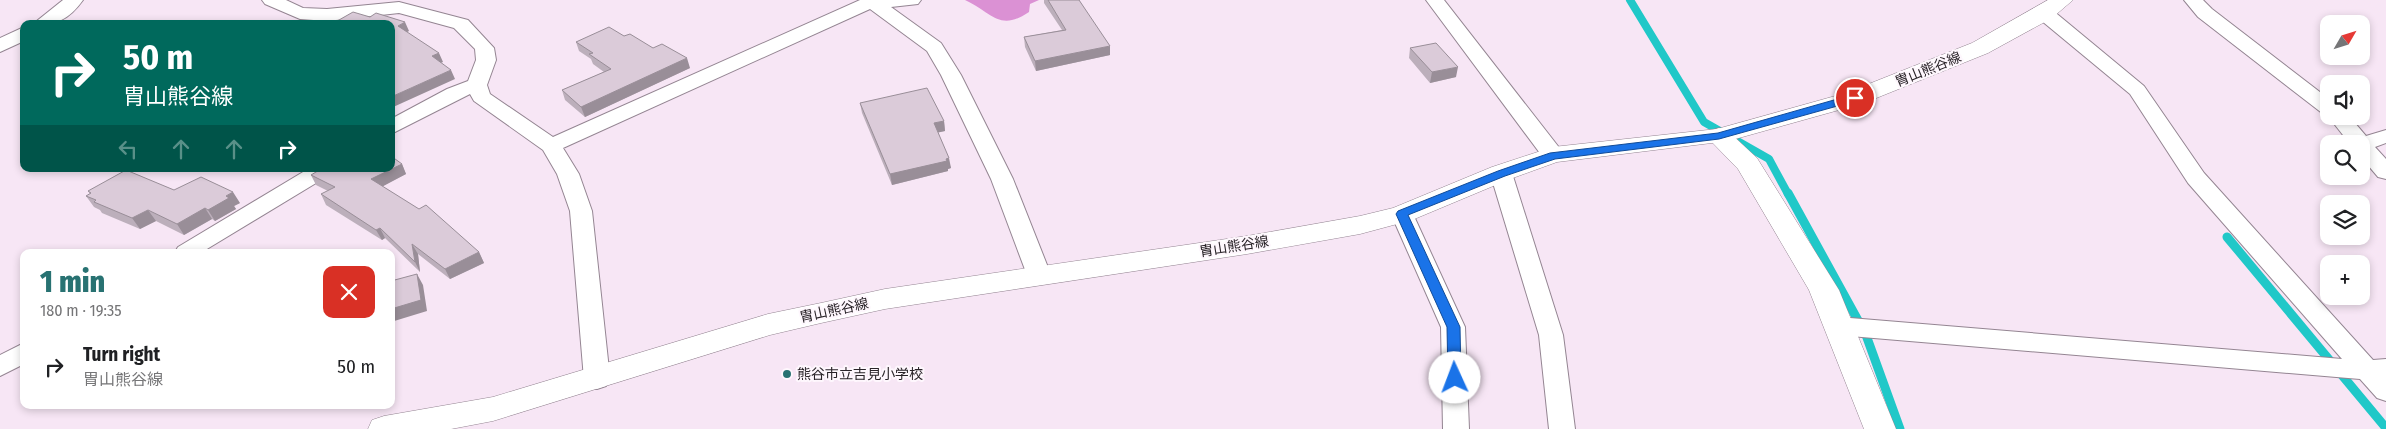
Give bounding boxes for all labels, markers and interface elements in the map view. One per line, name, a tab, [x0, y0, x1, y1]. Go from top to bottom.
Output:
north arrow	[2320, 15, 2370, 65]
map controls	[2320, 15, 2370, 305]
text: 50 m	[123, 36, 193, 78]
icon: right	[40, 40, 105, 105]
street label: 胄山熊谷線	[1893, 48, 1964, 90]
button: sound	[2320, 75, 2370, 125]
pin	[1834, 77, 1876, 119]
text: 胄山熊谷線	[123, 83, 233, 110]
icon: arrive	[1841, 84, 1869, 112]
icon: left	[114, 135, 142, 163]
icon: ahead	[167, 135, 195, 163]
icon: ahead	[220, 135, 248, 163]
icon: right	[273, 135, 301, 163]
button: search	[2320, 135, 2370, 185]
button: layers	[2320, 195, 2370, 245]
street label: 胄山熊谷線	[1198, 233, 1270, 260]
button: +	[2320, 255, 2370, 305]
text: 1 min	[40, 264, 105, 300]
button: close	[323, 266, 375, 318]
street label: 胄山熊谷線	[798, 295, 870, 326]
text: 180 m · 19:35	[40, 301, 122, 320]
text: Turn right	[83, 343, 160, 366]
position arrow	[1428, 351, 1480, 403]
icon: right	[40, 353, 68, 381]
text: 50 m	[337, 355, 375, 378]
place label: 熊谷市立吉見小学校	[797, 366, 923, 383]
marker: 熊谷市立吉見小学校	[781, 368, 793, 380]
text: 胄山熊谷線	[83, 370, 163, 389]

